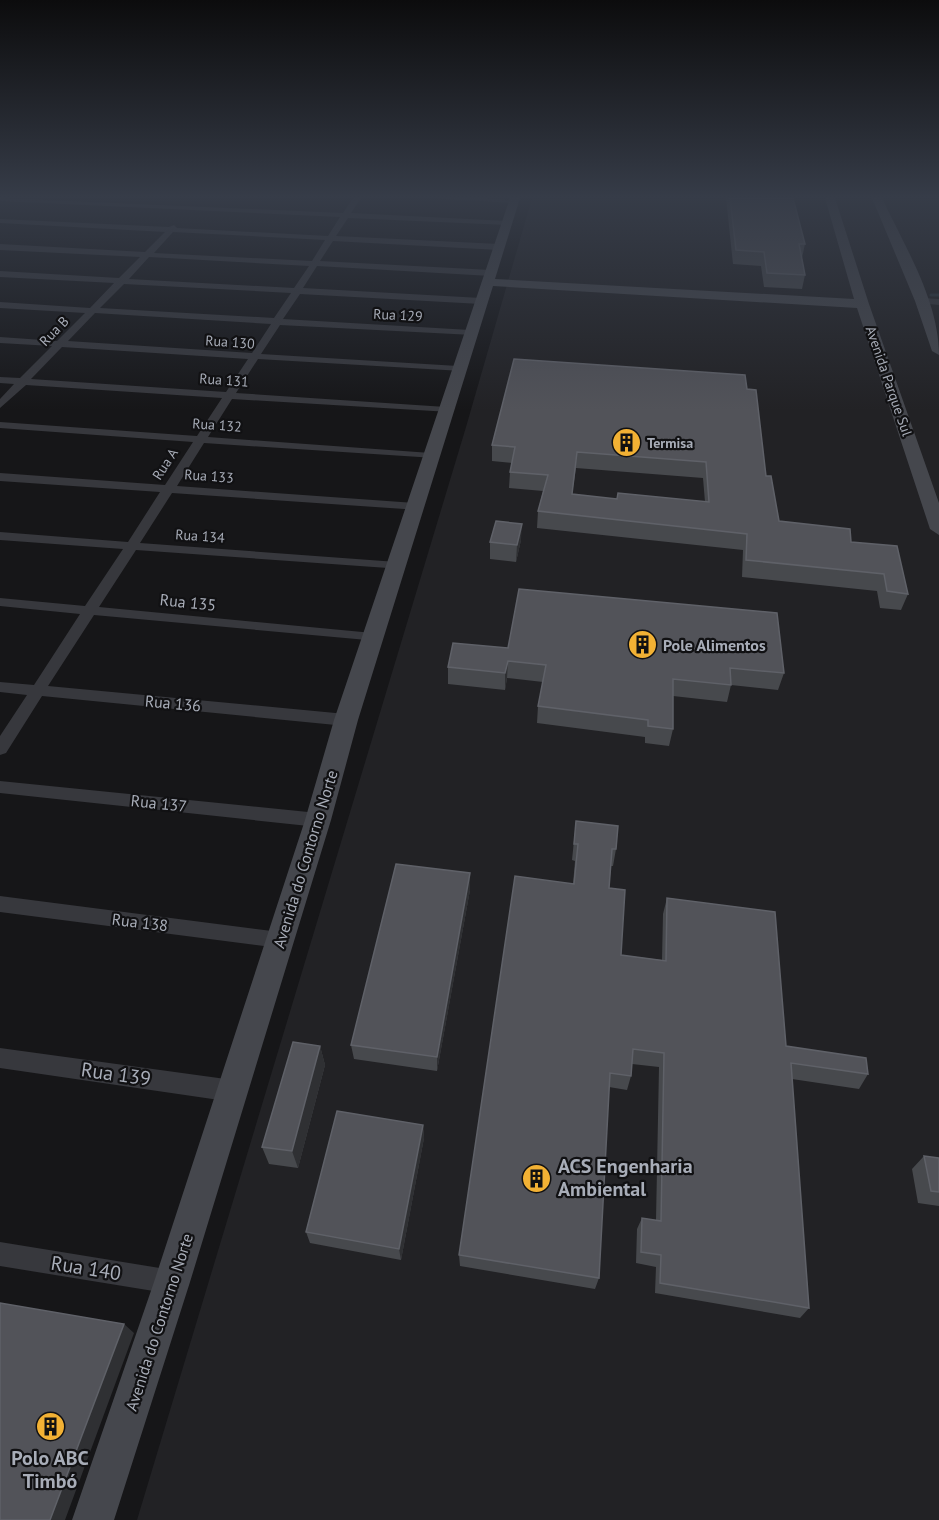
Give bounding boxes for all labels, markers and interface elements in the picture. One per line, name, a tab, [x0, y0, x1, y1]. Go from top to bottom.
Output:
street label: Rua 129	[373, 305, 423, 325]
street label: Rua B	[36, 312, 72, 350]
street label: Avenida Parque Sul	[862, 324, 916, 438]
street label: Rua 130	[205, 331, 256, 353]
street label: Rua 131	[199, 369, 249, 391]
street label: Rua 132	[192, 414, 242, 436]
building icon: Termisa	[610, 427, 642, 459]
place label: Termisa	[647, 434, 693, 452]
street label: Rua A	[148, 444, 182, 483]
street label: Rua 133	[184, 465, 234, 487]
street label: Rua 134	[175, 525, 226, 547]
street label: Rua 135	[159, 589, 217, 615]
building icon: Pole Alimentos	[626, 629, 658, 661]
place label: Pole Alimentos	[663, 635, 766, 655]
street label: Rua 136	[144, 691, 202, 715]
street label: Avenida do Contorno Norte	[268, 768, 342, 950]
street label: Rua 137	[130, 790, 188, 816]
street label: Rua 138	[111, 909, 169, 935]
street label: Rua 139	[79, 1056, 153, 1092]
place label: ACS Engenharia Ambiental	[558, 1153, 693, 1202]
building icon: ACS Engenharia Ambiental	[521, 1162, 553, 1194]
street label: Avenida do Contorno Norte	[121, 1231, 197, 1413]
street label: Rua 140	[49, 1250, 123, 1286]
building icon: Polo ABC Timbó	[34, 1411, 66, 1443]
place label: Polo ABC Timbó	[11, 1445, 89, 1494]

